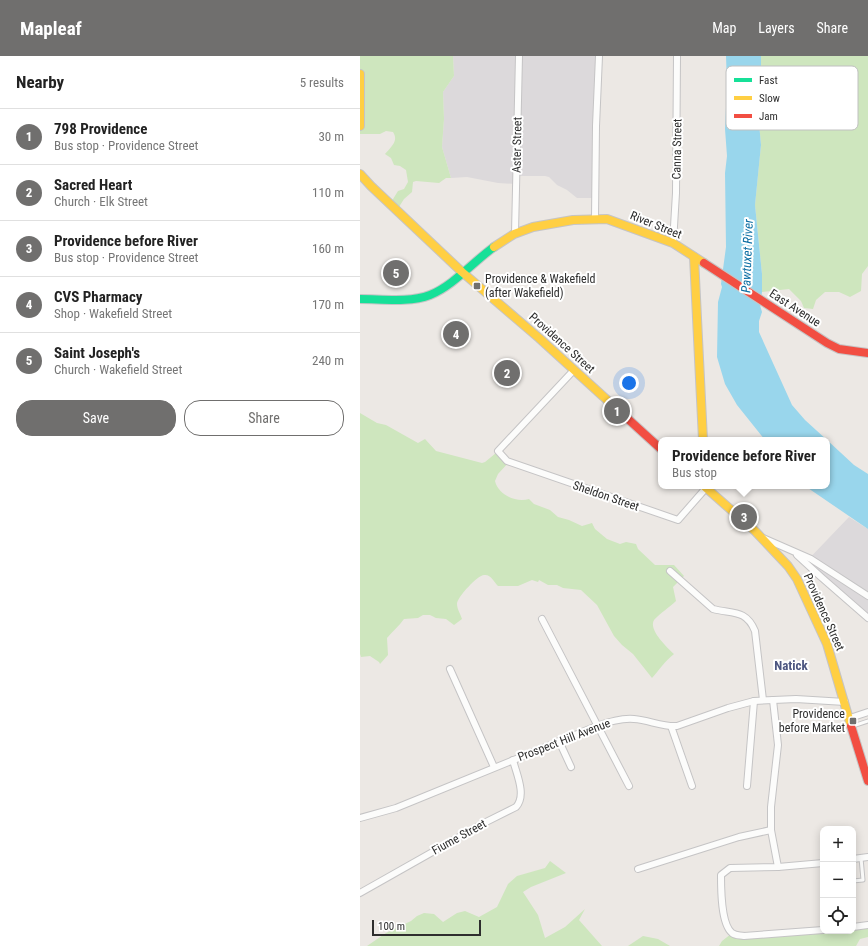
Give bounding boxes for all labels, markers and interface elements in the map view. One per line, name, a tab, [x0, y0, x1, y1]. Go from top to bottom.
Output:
text: Mapleaf	[20, 17, 82, 40]
text: Map	[712, 20, 736, 36]
text: Layers	[758, 20, 795, 36]
text: Share	[817, 20, 848, 36]
legend	[726, 66, 858, 130]
text: Nearby	[16, 72, 64, 92]
text: Fast	[759, 74, 778, 87]
text: 5 results	[300, 75, 344, 90]
text: Slow	[759, 92, 780, 105]
text: Jam	[759, 110, 778, 123]
street label: Aster Street	[510, 116, 524, 173]
street label: Canna Street	[669, 118, 685, 180]
text: 798 Providence	[54, 120, 147, 138]
text: 1	[26, 129, 32, 144]
text: 30 m	[318, 129, 344, 144]
text: Bus stop · Providence Street	[54, 138, 198, 153]
text: Sacred Heart	[54, 176, 132, 194]
text: 2	[26, 185, 32, 200]
text: 110 m	[312, 185, 344, 200]
text: Church · Elk Street	[54, 194, 148, 209]
street label: River Street	[628, 208, 684, 242]
water label: Pawtuxet River	[738, 218, 756, 293]
text: Providence before River	[54, 232, 198, 250]
text: 3	[26, 241, 32, 256]
text: 160 m	[312, 241, 344, 256]
text: Bus stop · Providence Street	[54, 250, 198, 265]
pin: 5	[383, 258, 409, 288]
place label: Providence & Wakefield (after Wakefield)	[485, 272, 595, 300]
marker: Providence & Wakefield (after Wakefield)	[472, 281, 482, 291]
street label: East Avenue	[767, 286, 823, 330]
text: CVS Pharmacy	[54, 288, 142, 306]
text: 4	[26, 297, 32, 312]
text: 170 m	[312, 297, 344, 312]
text: Shop · Wakefield Street	[54, 306, 172, 321]
street label: Providence Street	[526, 310, 598, 376]
pin: 4	[443, 319, 469, 349]
text: Saint Joseph's	[54, 344, 140, 362]
text: 5	[26, 353, 32, 368]
text: 240 m	[312, 353, 344, 368]
pin: 2	[494, 358, 520, 388]
text: Church · Wakefield Street	[54, 362, 182, 377]
your location	[619, 373, 639, 393]
pin: 1	[604, 396, 630, 426]
button: Save	[16, 400, 176, 436]
button: Share	[184, 400, 344, 436]
popup	[658, 437, 830, 489]
text: Providence before River	[672, 447, 816, 465]
text: Bus stop	[672, 465, 717, 480]
street label: Sheldon Street	[571, 478, 641, 514]
pin: 3	[731, 502, 757, 532]
street label: Providence Street	[801, 571, 848, 653]
district label: Natick	[774, 658, 809, 673]
place label: Providence before Market	[779, 707, 845, 735]
street label: Prospect Hill Avenue	[516, 716, 613, 764]
marker: Providence before Market	[848, 716, 858, 726]
street label: Fiume Street	[429, 816, 489, 858]
map controls	[820, 826, 856, 934]
button: +	[820, 826, 856, 862]
button: −	[820, 862, 856, 898]
button: locate	[820, 898, 856, 934]
scale bar	[372, 918, 481, 937]
text: 100 m	[378, 920, 405, 933]

